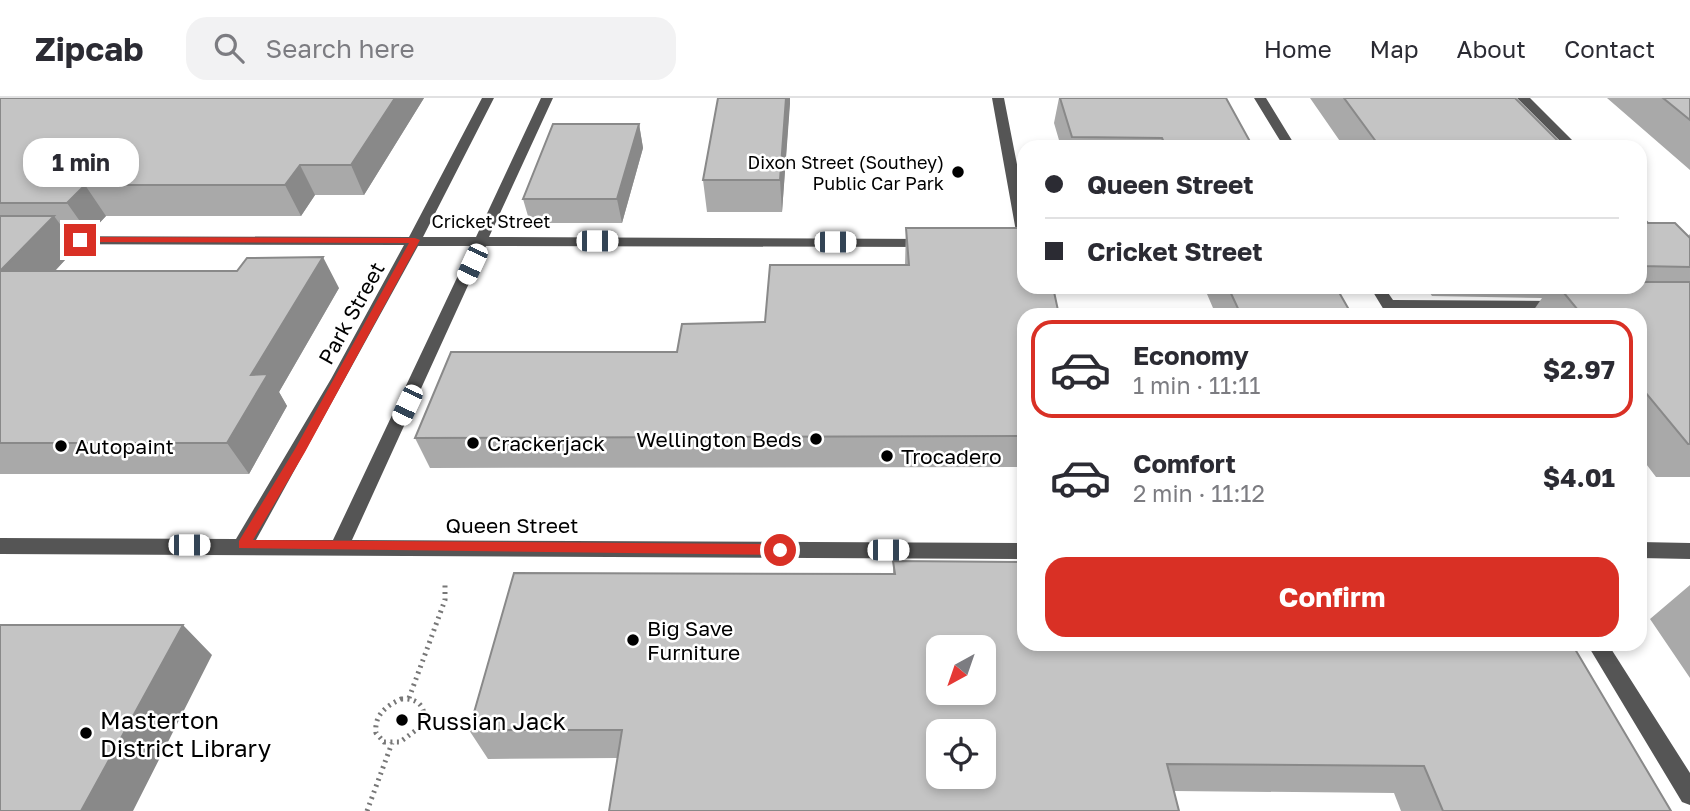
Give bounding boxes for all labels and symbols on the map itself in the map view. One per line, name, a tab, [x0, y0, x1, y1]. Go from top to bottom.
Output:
callout: 1 min	[22, 138, 138, 188]
place label: Dixon Street (Southey) Public Car Park	[748, 151, 944, 194]
marker: Dixon Street (Southey) Public Car Park	[950, 164, 966, 180]
street label: Cricket Street	[431, 210, 551, 232]
route end	[64, 224, 96, 256]
car	[577, 231, 619, 252]
car	[815, 232, 857, 253]
car	[454, 241, 491, 287]
street label: Park Street	[312, 257, 390, 369]
car	[389, 382, 426, 428]
place label: Wellington Beds	[636, 426, 802, 452]
place label: Crackerjack	[487, 430, 605, 456]
marker: Wellington Beds	[808, 431, 824, 447]
place label: Autopaint	[75, 433, 174, 459]
marker: Crackerjack	[465, 435, 481, 451]
marker: Autopaint	[53, 438, 69, 454]
place label: Trocadero	[901, 443, 1002, 469]
marker: Trocadero	[879, 448, 895, 464]
street label: Queen Street	[446, 512, 578, 538]
route start	[764, 534, 796, 566]
car	[169, 535, 211, 556]
car	[868, 540, 910, 561]
place label: Big Save Furniture	[647, 615, 740, 665]
marker: Big Save Furniture	[625, 632, 641, 648]
north arrow	[926, 635, 996, 705]
place label: Masterton District Library	[100, 705, 271, 762]
place label: Russian Jack	[416, 706, 566, 735]
marker: Russian Jack	[394, 712, 410, 728]
marker: Masterton District Library	[78, 725, 94, 741]

